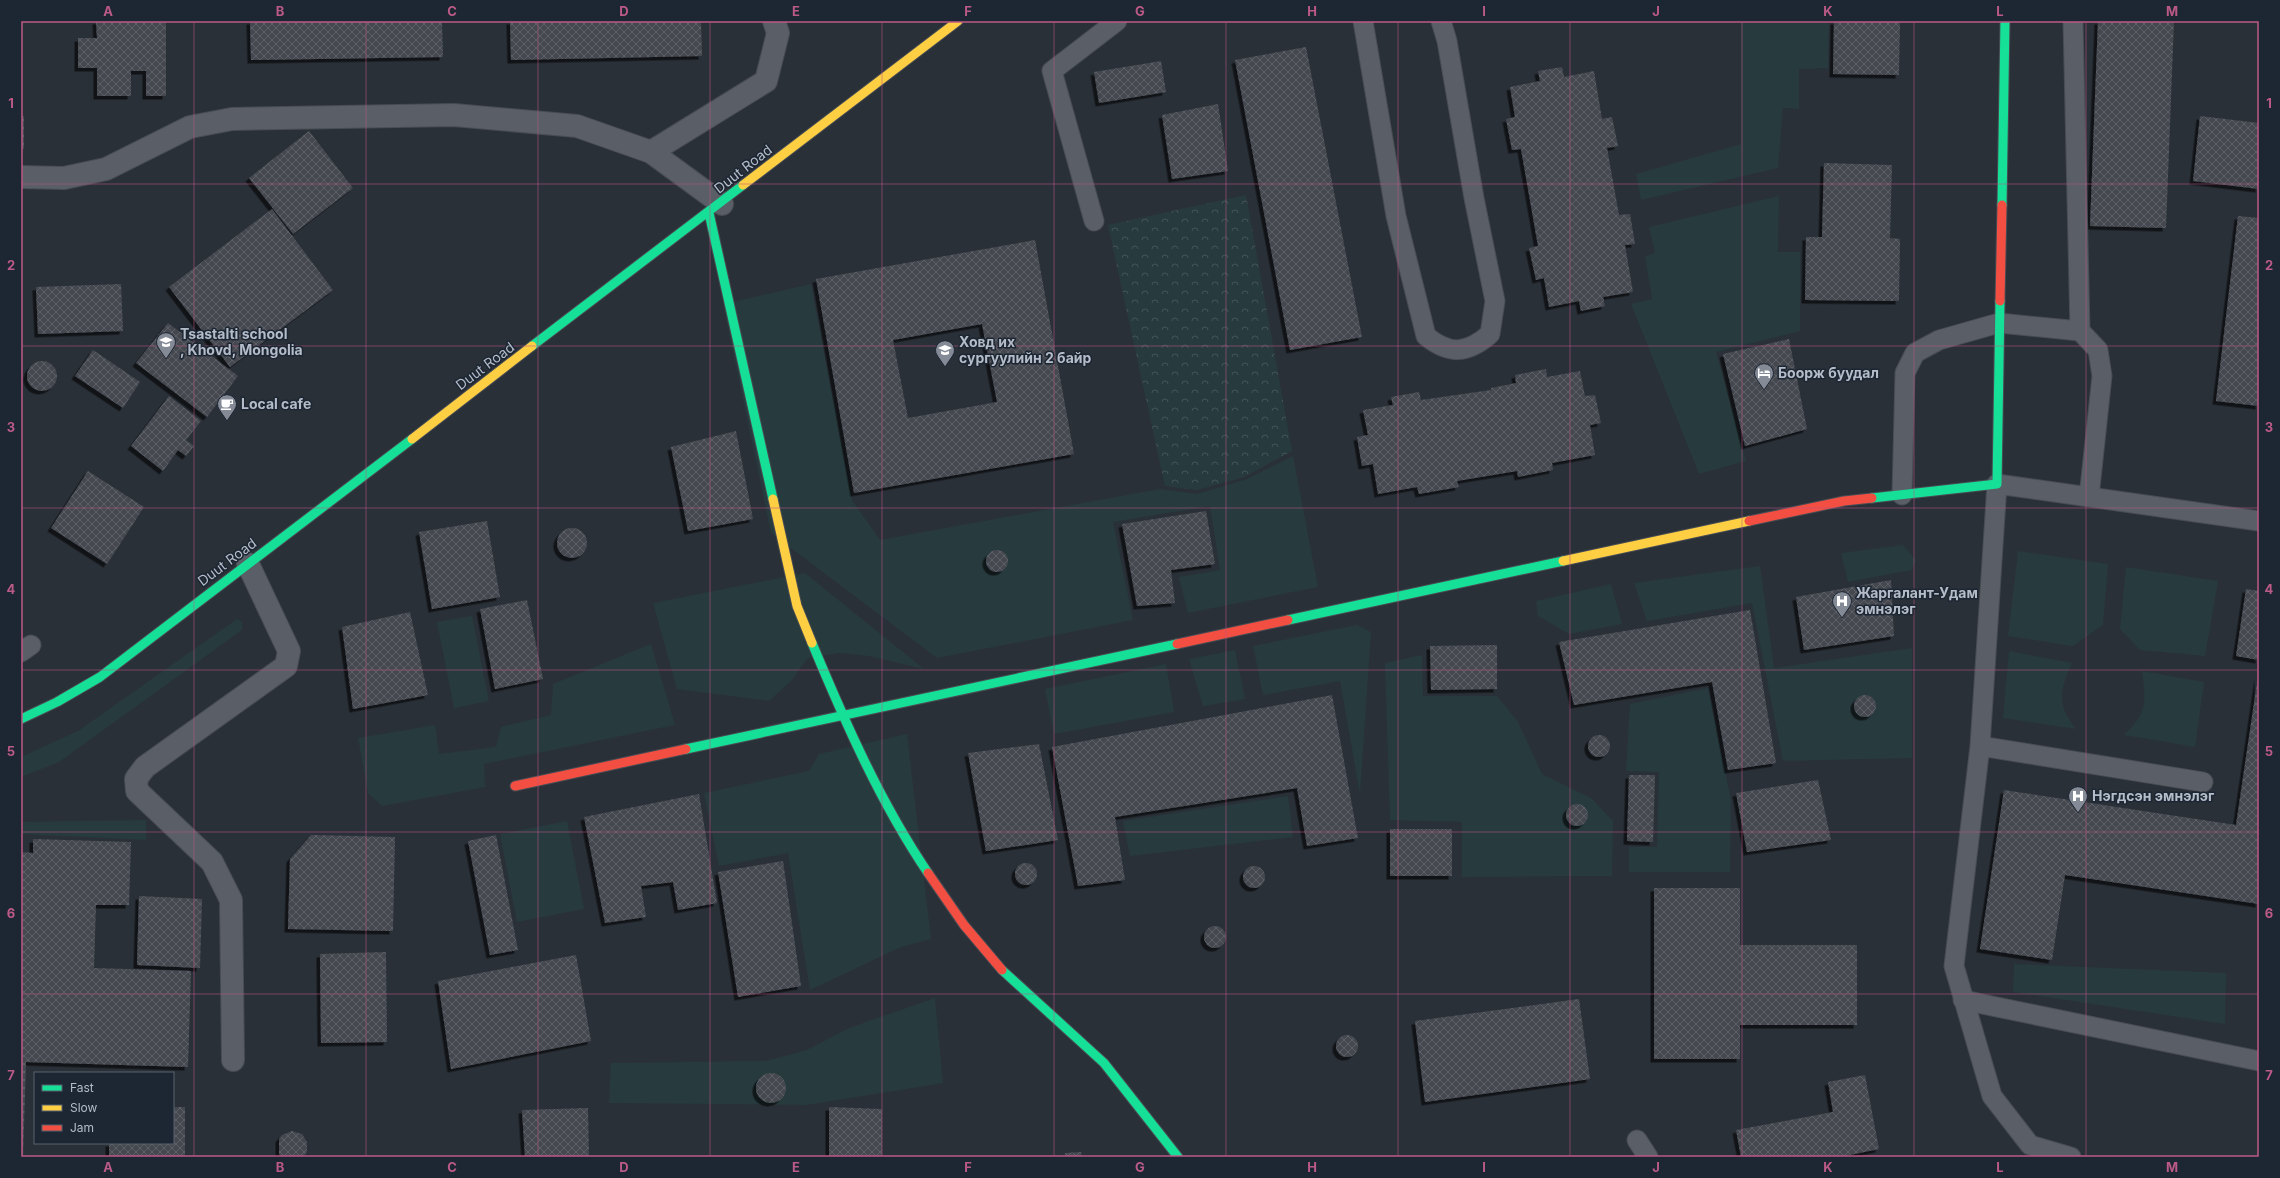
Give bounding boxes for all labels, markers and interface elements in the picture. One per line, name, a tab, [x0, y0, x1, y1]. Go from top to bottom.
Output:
text: A	[103, 3, 113, 19]
text: B	[276, 3, 285, 19]
text: C	[447, 3, 457, 19]
text: D	[619, 3, 629, 19]
text: E	[792, 3, 800, 19]
text: F	[964, 3, 972, 19]
text: G	[1135, 3, 1145, 19]
text: H	[1307, 3, 1317, 19]
text: I	[1482, 3, 1486, 19]
text: J	[1652, 3, 1660, 19]
text: K	[1823, 3, 1833, 19]
text: L	[1996, 3, 2004, 19]
text: M	[2166, 3, 2178, 19]
text: 1	[8, 95, 14, 111]
text: 1	[2266, 95, 2272, 111]
street label: Duut Road	[710, 141, 775, 197]
text: 2	[7, 257, 15, 273]
text: 2	[2265, 257, 2273, 273]
place label: Tsastalti school , Khovd, Mongolia	[180, 325, 303, 358]
school or university icon: Tsastalti school , Khovd, Mongolia	[155, 331, 177, 359]
place label: Ховд их сургуулийн 2 байр	[959, 333, 1091, 366]
street label: Duut Road	[452, 338, 517, 393]
school or university icon: Ховд их сургуулийн 2 байр	[934, 339, 956, 367]
hotel icon: Боорж буудал	[1753, 362, 1775, 390]
place label: Боорж буудал	[1778, 364, 1879, 381]
cafe icon: Local cafe	[216, 393, 238, 421]
place label: Local cafe	[241, 395, 311, 412]
text: 3	[7, 419, 15, 435]
text: 3	[2265, 419, 2273, 435]
street label: Duut Road	[194, 534, 259, 589]
text: 4	[7, 581, 16, 597]
text: 4	[2265, 581, 2274, 597]
place label: Жаргалант-Удам эмнэлэг	[1856, 584, 1978, 617]
hospital icon: Жаргалант-Удам эмнэлэг	[1831, 590, 1853, 618]
text: 5	[7, 743, 15, 759]
text: 5	[2265, 743, 2273, 759]
hospital icon: Нэгдсэн эмнэлэг	[2067, 785, 2089, 813]
place label: Нэгдсэн эмнэлэг	[2092, 787, 2215, 804]
text: 6	[7, 905, 15, 921]
text: 6	[2265, 905, 2273, 921]
text: 7	[7, 1067, 15, 1083]
text: 7	[2265, 1067, 2273, 1083]
legend	[34, 1072, 174, 1144]
text: Fast	[70, 1080, 94, 1095]
text: Slow	[70, 1100, 98, 1115]
text: Jam	[70, 1120, 94, 1135]
text: A	[103, 1159, 113, 1175]
text: B	[276, 1159, 285, 1175]
text: C	[447, 1159, 457, 1175]
text: D	[619, 1159, 629, 1175]
text: E	[792, 1159, 800, 1175]
text: F	[964, 1159, 972, 1175]
text: G	[1135, 1159, 1145, 1175]
text: H	[1307, 1159, 1317, 1175]
text: I	[1482, 1159, 1486, 1175]
text: J	[1652, 1159, 1660, 1175]
text: K	[1823, 1159, 1833, 1175]
text: L	[1996, 1159, 2004, 1175]
text: M	[2166, 1159, 2178, 1175]

